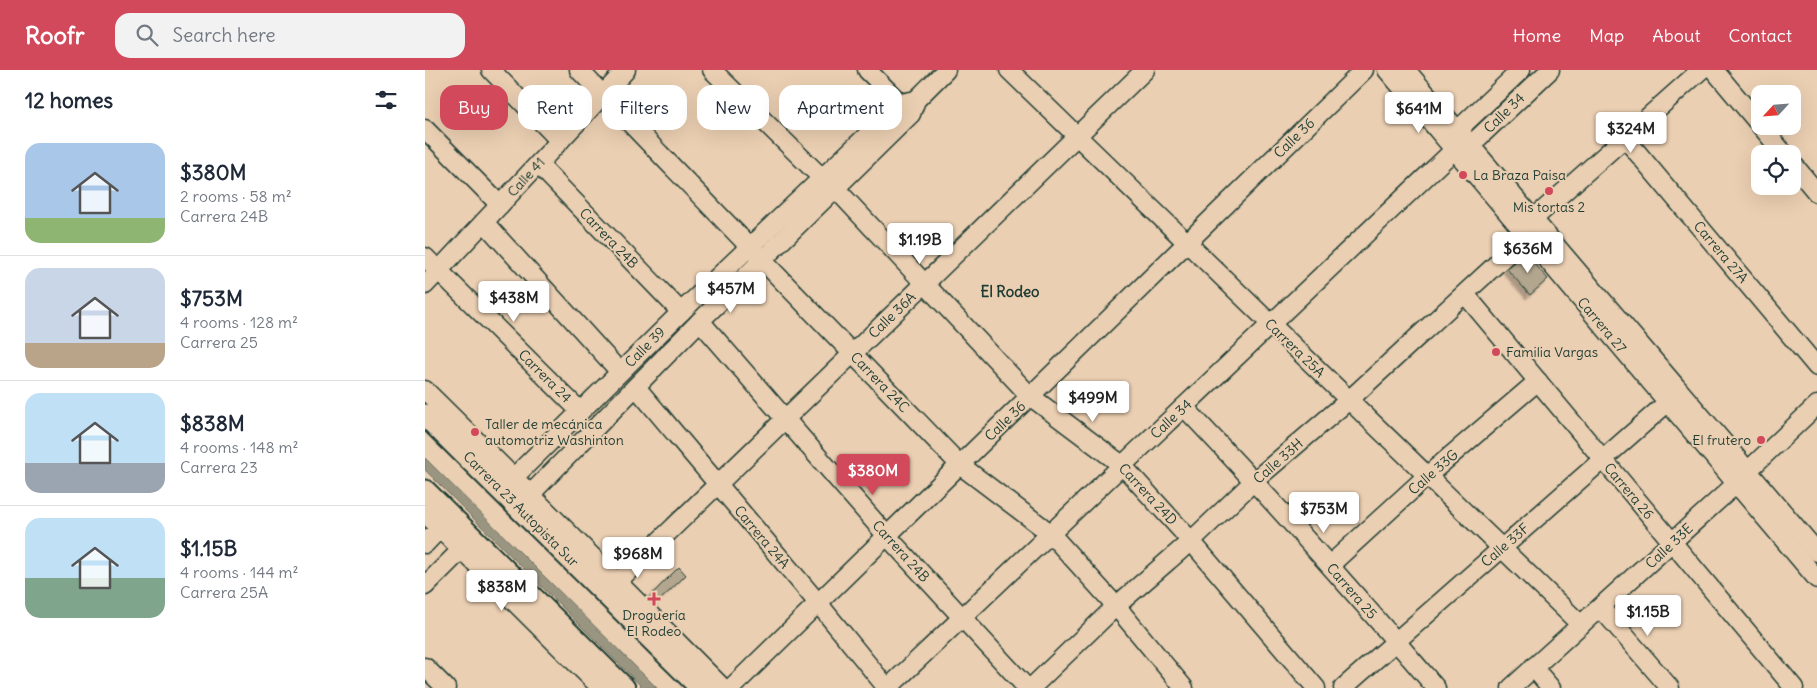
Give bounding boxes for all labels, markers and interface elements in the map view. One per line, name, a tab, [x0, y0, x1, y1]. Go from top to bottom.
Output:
search box	[115, 13, 465, 58]
text: Roofr	[25, 20, 85, 50]
icon: search	[133, 21, 161, 49]
text: Search here	[173, 23, 276, 47]
text: Home	[1513, 24, 1561, 47]
text: Map	[1589, 24, 1624, 47]
text: About	[1652, 24, 1700, 47]
text: Contact	[1728, 24, 1792, 47]
chip: Buy	[440, 85, 508, 130]
chip: Rent	[518, 85, 592, 130]
chip: Filters	[602, 85, 687, 130]
chip: New	[697, 85, 769, 130]
chip: Apartment	[779, 85, 902, 130]
north arrow	[1751, 85, 1801, 135]
map controls	[1751, 85, 1801, 195]
icon: filters	[372, 86, 400, 114]
text: 12 homes	[25, 87, 113, 114]
street label: Calle 34	[1480, 89, 1528, 137]
pin: $641M	[1384, 92, 1454, 134]
text: $641M	[1396, 98, 1442, 118]
pin: $324M	[1596, 112, 1666, 154]
street label: Calle 36	[1270, 114, 1318, 162]
text: $324M	[1607, 118, 1655, 138]
button: locate	[1751, 145, 1801, 195]
street label: Calle 41	[503, 153, 549, 201]
text: $380M	[180, 159, 247, 186]
icon: home	[65, 163, 125, 223]
place label: La Braza Paisa	[1473, 166, 1566, 184]
marker: La Braza Paisa	[1457, 169, 1469, 181]
marker: Mis tortas 2	[1543, 185, 1555, 197]
text: 2 rooms · 58 m²	[180, 186, 292, 206]
place label: Mis tortas 2	[1513, 198, 1586, 216]
street label: Carrera 24B	[576, 204, 642, 272]
text: Carrera 24B	[180, 206, 268, 226]
street label: Carrera 27A	[1690, 217, 1752, 287]
pin: $1.19B	[879, 222, 961, 265]
text: $1.19B	[898, 229, 942, 249]
pin: $636M	[1493, 232, 1563, 274]
text: $636M	[1503, 238, 1553, 258]
pin: $457M	[696, 272, 766, 314]
text: $457M	[707, 278, 755, 298]
pin: $438M	[479, 280, 549, 323]
district label: El Rodeo	[981, 282, 1040, 301]
text: $753M	[180, 285, 243, 312]
text: $438M	[489, 287, 539, 307]
icon: home	[65, 288, 125, 348]
street label: Calle 36A	[864, 288, 920, 342]
street label: Carrera 27	[1574, 294, 1631, 357]
text: 4 rooms · 128 m²	[180, 312, 298, 332]
street label: Carrera 25A	[1261, 315, 1329, 381]
street label: Calle 39	[621, 323, 669, 371]
text: Carrera 25	[180, 332, 258, 352]
place label: Familia Vargas	[1506, 343, 1598, 361]
street label: Carrera 24	[515, 346, 575, 406]
marker: Familia Vargas	[1490, 346, 1502, 358]
street label: Carrera 24C	[847, 348, 913, 416]
pin: $499M	[1058, 380, 1128, 423]
text: $499M	[1068, 387, 1118, 407]
street label: Calle 34	[1146, 395, 1196, 443]
street label: Calle 36	[981, 397, 1029, 445]
text: $838M	[180, 410, 245, 437]
icon: home	[65, 413, 125, 473]
place label: Taller de mecánica automotriz Washinton	[485, 415, 624, 449]
marker: Taller de mecánica automotriz Washinton	[469, 426, 481, 438]
place label: El frutero	[1692, 431, 1751, 449]
street label: Calle 33H	[1249, 434, 1307, 488]
marker: El frutero	[1755, 434, 1767, 446]
text: 4 rooms · 148 m²	[180, 437, 299, 457]
street label: Calle 33G	[1404, 445, 1462, 499]
street label: Carrera 23 Autopista Sur	[459, 447, 583, 571]
pin: $380M	[838, 454, 908, 496]
text: Carrera 23	[180, 457, 258, 477]
street label: Carrera 24D	[1115, 459, 1181, 529]
street label: Carrera 26	[1600, 459, 1658, 523]
text: $380M	[848, 460, 898, 480]
pin: $753M	[1289, 492, 1359, 534]
text: $753M	[1300, 498, 1348, 518]
street label: Carrera 24A	[730, 502, 794, 572]
street label: Carrera 24B	[868, 516, 934, 586]
street label: Calle 33F	[1477, 519, 1533, 571]
street label: Calle 33E	[1642, 520, 1696, 572]
text: $1.15B	[180, 535, 237, 562]
pin: $968M	[603, 536, 673, 579]
icon: home	[65, 538, 125, 598]
text: $968M	[613, 543, 663, 563]
street label: Carrera 25	[1323, 559, 1381, 623]
text: 4 rooms · 144 m²	[180, 562, 299, 582]
pin: $838M	[467, 570, 537, 612]
text: $838M	[477, 576, 527, 596]
text: Carrera 25A	[180, 582, 268, 602]
marker: Droguería El Rodeo	[648, 593, 660, 605]
pin: $1.15B	[1607, 594, 1689, 637]
text: $1.15B	[1626, 601, 1670, 621]
place label: Droguería El Rodeo	[622, 606, 686, 640]

